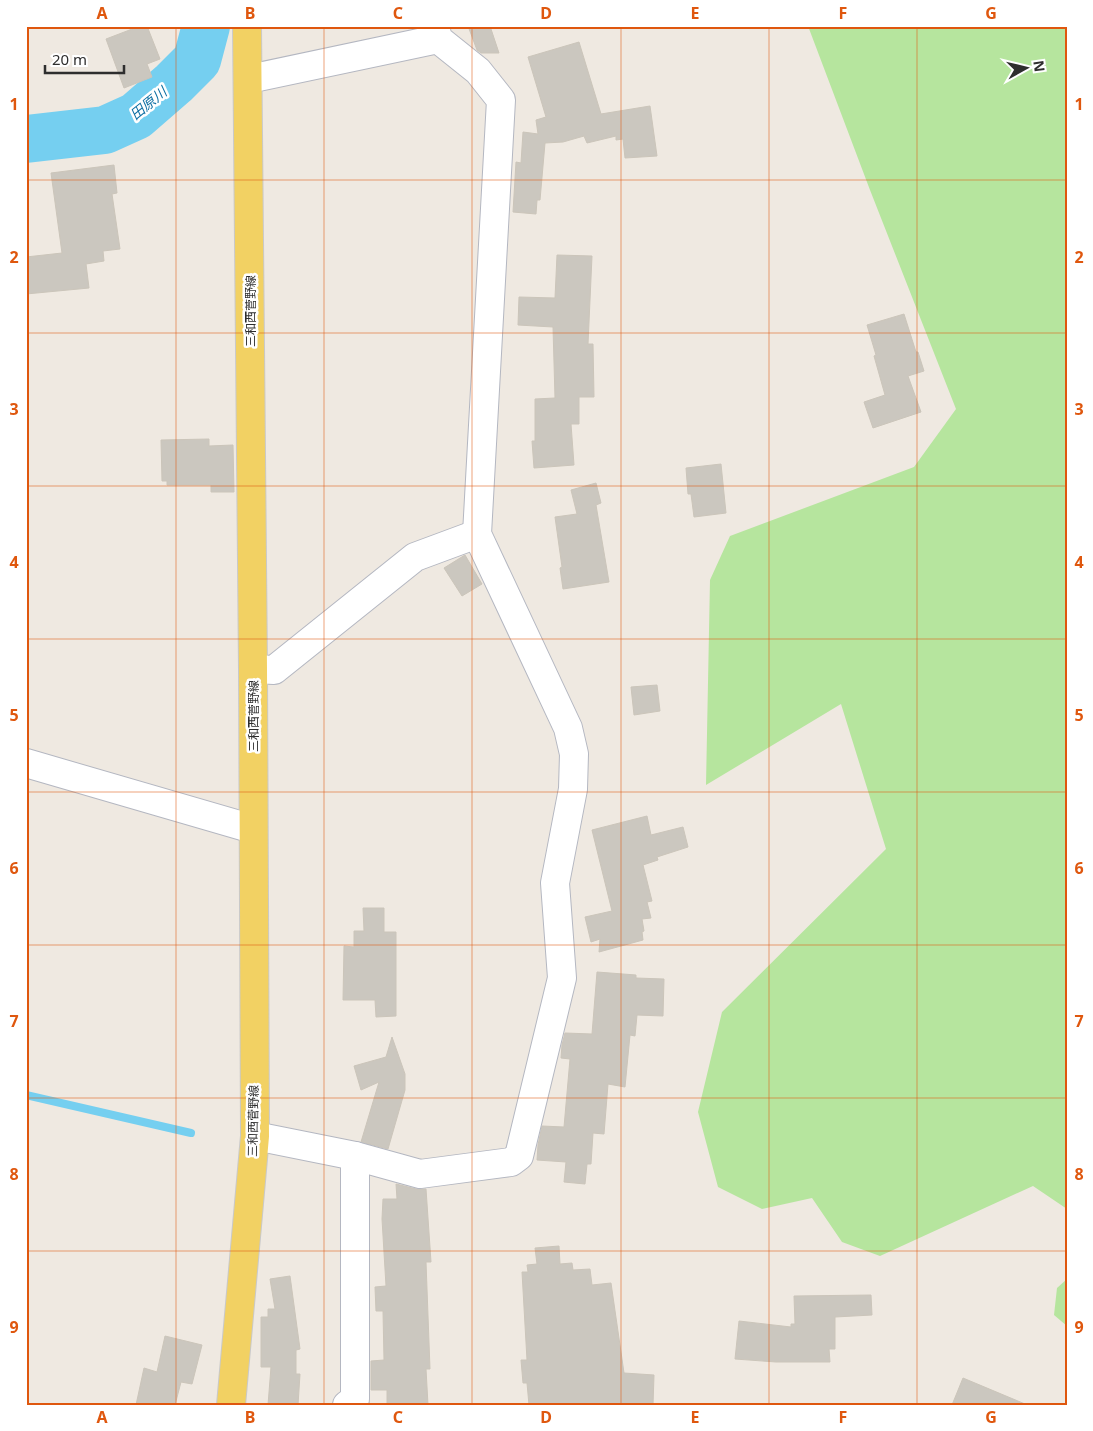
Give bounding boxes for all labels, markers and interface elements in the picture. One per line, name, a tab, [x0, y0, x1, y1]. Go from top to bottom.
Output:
text: A	[96, 2, 108, 24]
text: B	[245, 2, 255, 24]
text: C	[393, 2, 403, 24]
text: D	[540, 2, 552, 24]
text: E	[691, 2, 700, 24]
text: F	[839, 2, 847, 24]
text: G	[985, 2, 997, 24]
scale bar	[45, 42, 124, 74]
north arrow	[1000, 42, 1050, 92]
text: 20 m	[52, 49, 87, 69]
text: N	[1029, 59, 1050, 73]
water label: 田原川	[126, 81, 172, 124]
text: 1	[9, 93, 19, 115]
text: 1	[1074, 93, 1084, 115]
text: 2	[9, 246, 19, 268]
text: 2	[1074, 246, 1084, 268]
street label: 三和西菅野線	[242, 275, 259, 347]
text: 3	[9, 398, 19, 420]
text: 3	[1074, 398, 1084, 420]
text: 4	[9, 551, 19, 573]
text: 4	[1074, 551, 1084, 573]
street label: 三和西菅野線	[245, 680, 262, 752]
text: 5	[9, 704, 19, 726]
text: 5	[1074, 704, 1084, 726]
text: 6	[9, 857, 19, 879]
text: 6	[1074, 857, 1084, 879]
text: 7	[9, 1010, 19, 1032]
text: 7	[1074, 1010, 1084, 1032]
street label: 三和西菅野線	[244, 1085, 262, 1157]
text: 8	[9, 1163, 19, 1185]
text: 8	[1074, 1163, 1084, 1185]
text: 9	[9, 1316, 19, 1338]
text: 9	[1074, 1316, 1084, 1338]
text: A	[96, 1406, 108, 1428]
text: B	[245, 1406, 255, 1428]
text: C	[393, 1406, 403, 1428]
text: D	[540, 1406, 552, 1428]
text: E	[691, 1406, 700, 1428]
text: F	[839, 1406, 847, 1428]
text: G	[985, 1406, 997, 1428]

